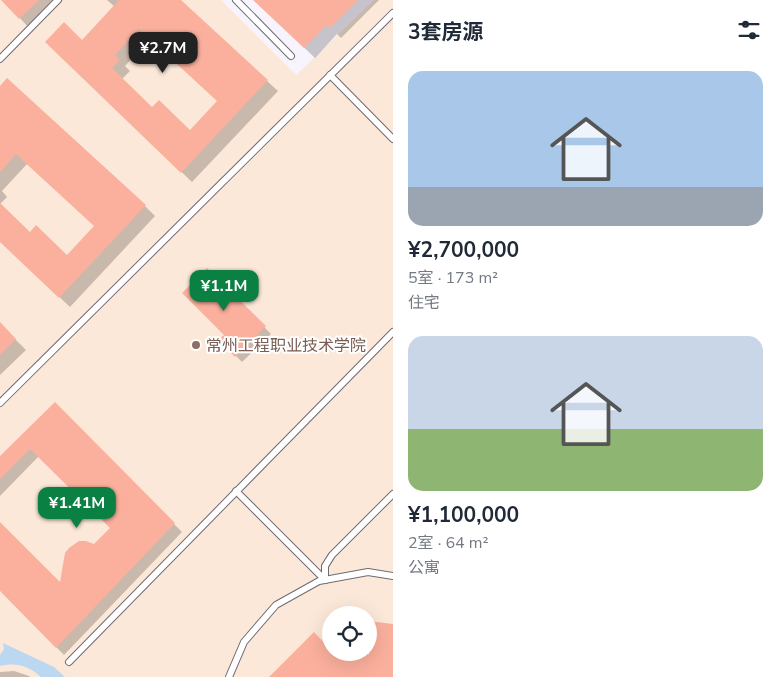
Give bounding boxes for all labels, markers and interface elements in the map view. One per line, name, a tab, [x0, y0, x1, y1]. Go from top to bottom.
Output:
icon: filters	[735, 16, 763, 44]
text: 3套房源	[408, 18, 484, 46]
pin: ¥2.7M	[128, 32, 198, 74]
text: ¥2.7M	[140, 37, 186, 59]
icon: home	[541, 104, 631, 194]
text: ¥2,700,000	[408, 236, 519, 264]
text: 5室 · 173 m²	[408, 267, 498, 289]
pin: ¥1.1M	[189, 270, 259, 312]
text: ¥1.1M	[201, 275, 247, 297]
text: 住宅	[408, 292, 440, 314]
place label: 常州工程职业技术学院	[206, 335, 366, 357]
marker: 常州工程职业技术学院	[190, 339, 202, 351]
icon: home	[541, 369, 631, 459]
pin: ¥1.41M	[36, 486, 118, 529]
text: ¥1.41M	[49, 492, 105, 514]
text: ¥1,100,000	[408, 501, 519, 529]
text: 2室 · 64 m²	[408, 532, 489, 554]
text: 公寓	[408, 557, 440, 579]
map controls	[322, 606, 377, 661]
button: locate	[322, 606, 377, 661]

